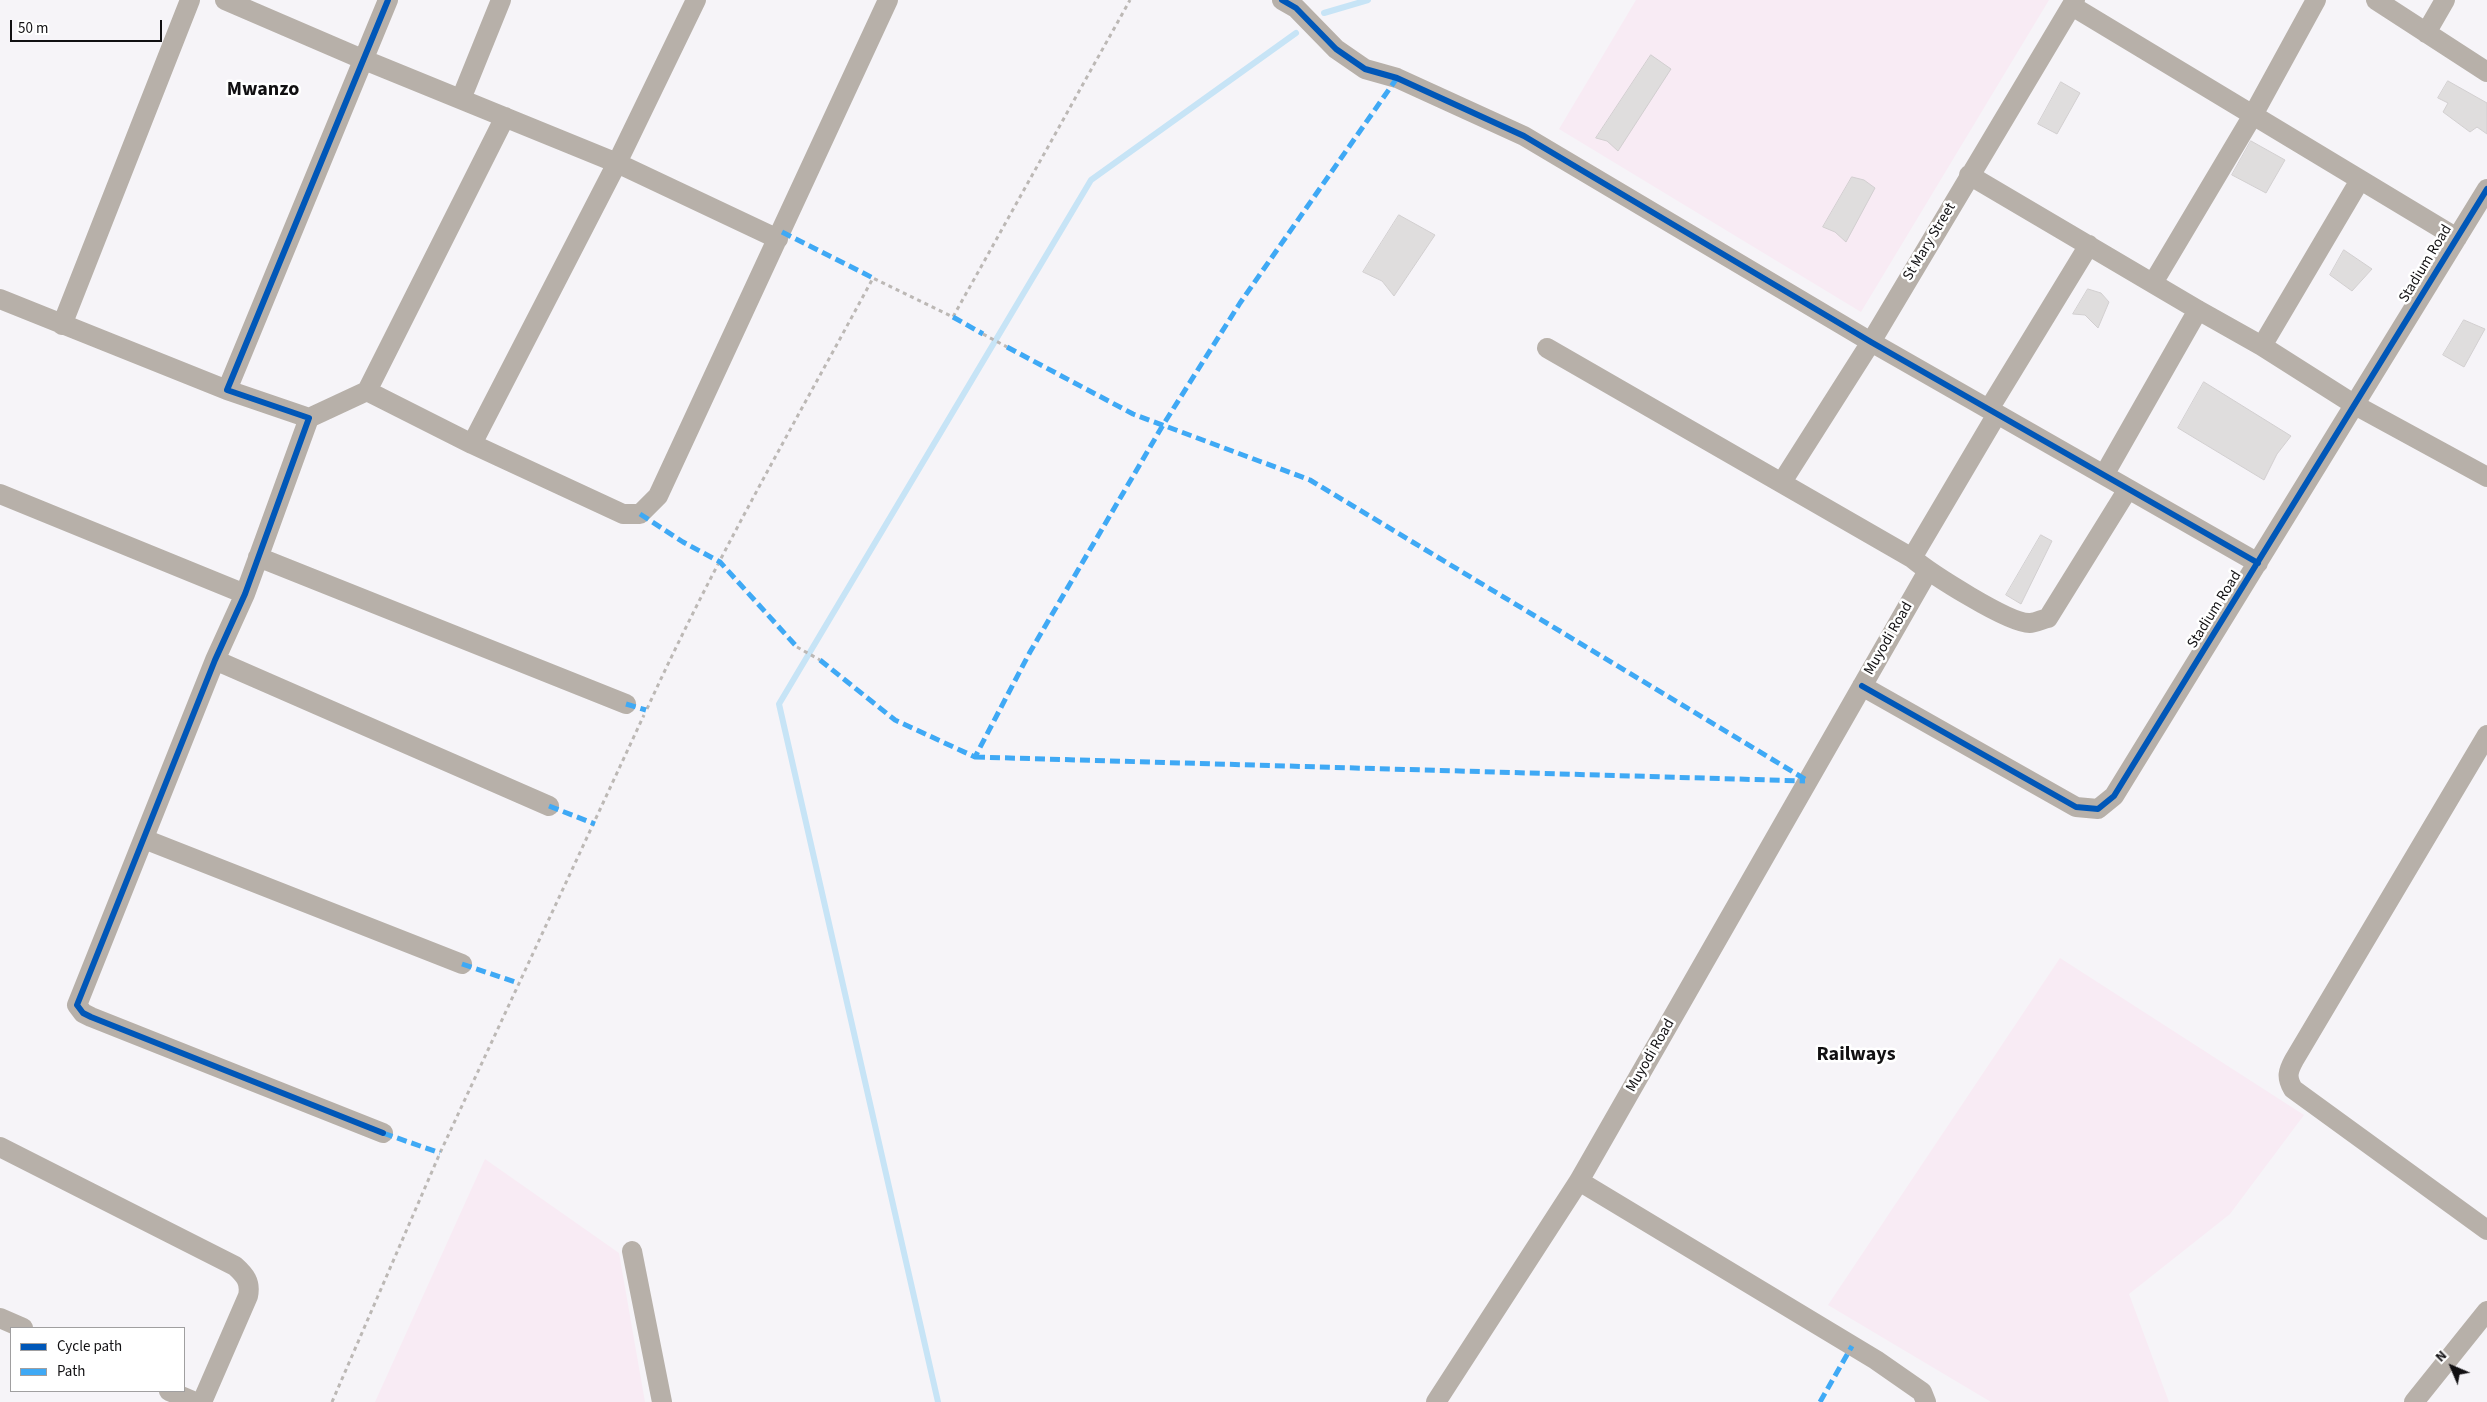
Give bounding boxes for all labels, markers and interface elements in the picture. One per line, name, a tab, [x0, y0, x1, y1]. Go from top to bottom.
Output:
scale bar	[12, 10, 165, 42]
text: 50 m	[18, 18, 48, 39]
district label: Mwanzo	[227, 79, 299, 103]
street label: St Mary Street	[1900, 200, 1960, 284]
street label: Stadium Road	[2396, 222, 2456, 306]
street label: Stadium Road	[2184, 568, 2246, 652]
street label: Muyodi Road	[1861, 599, 1917, 679]
street label: Muyodi Road	[1623, 1016, 1679, 1096]
district label: Railways	[1816, 1044, 1896, 1068]
legend	[10, 1327, 185, 1392]
text: Cycle path	[57, 1336, 122, 1357]
north arrow	[2427, 1342, 2477, 1392]
text: N	[2431, 1346, 2452, 1367]
text: Path	[57, 1361, 85, 1382]

